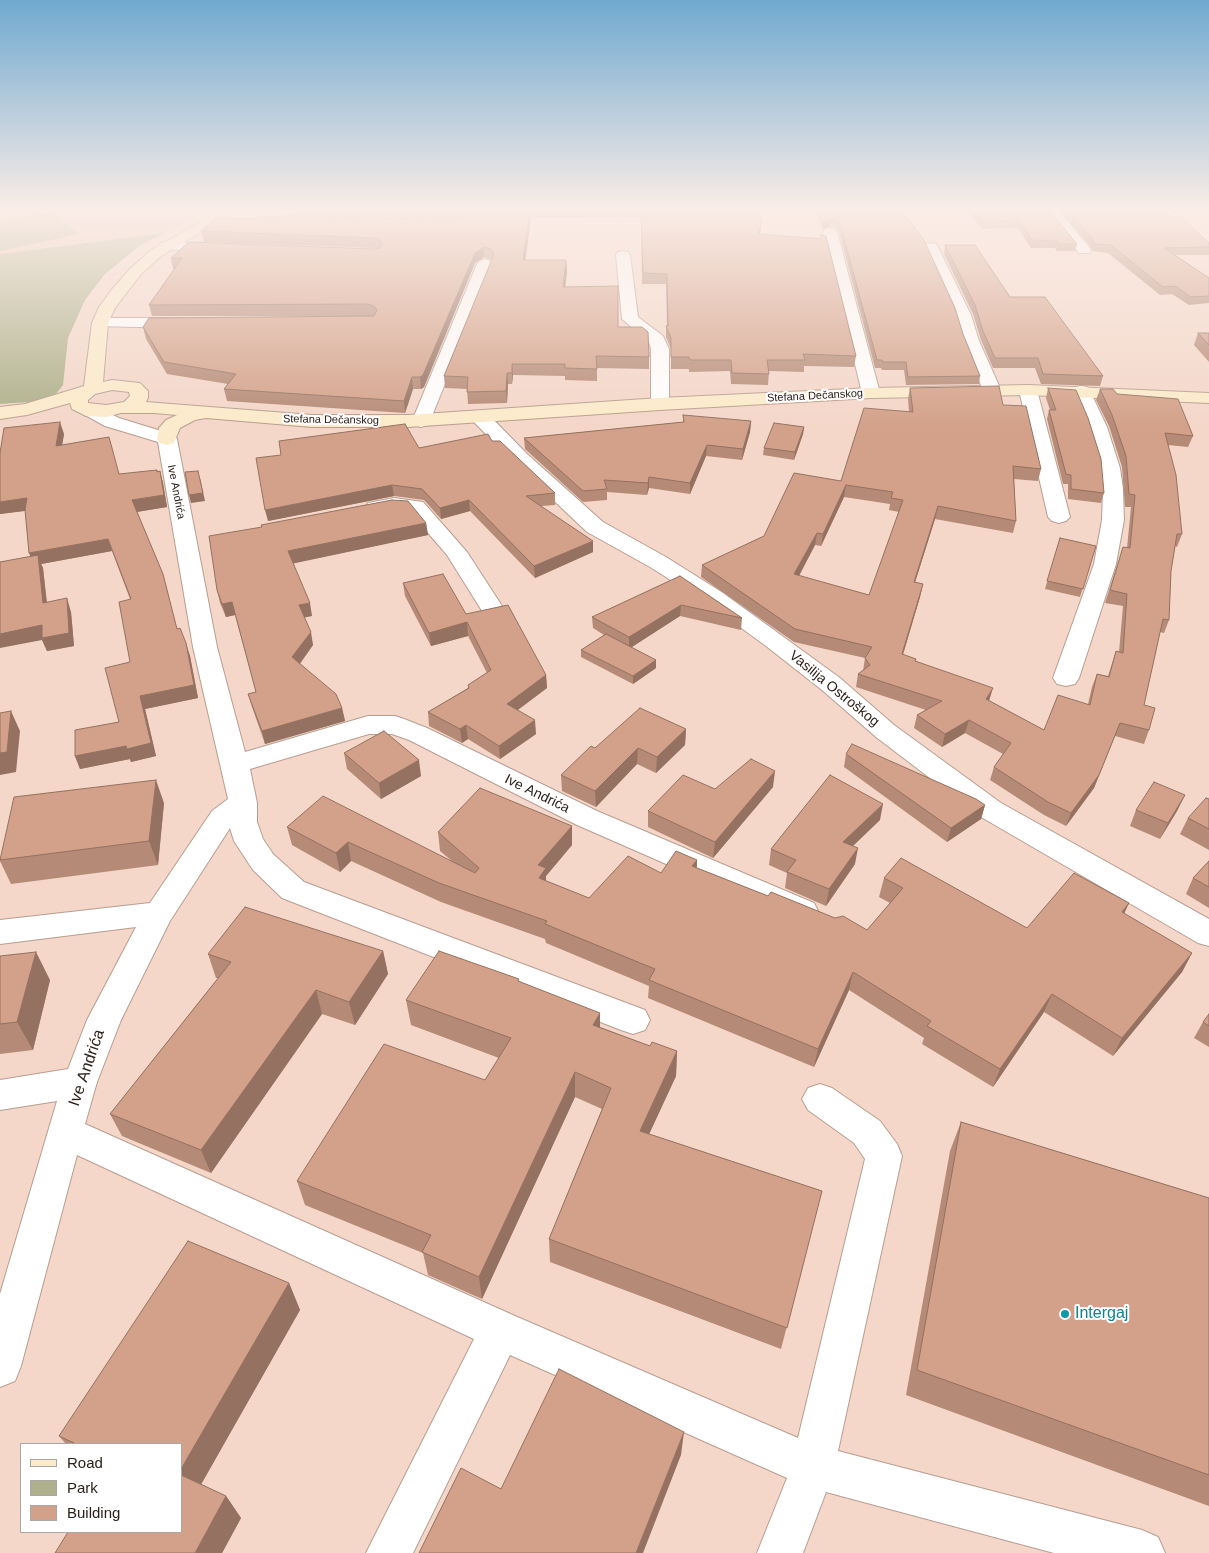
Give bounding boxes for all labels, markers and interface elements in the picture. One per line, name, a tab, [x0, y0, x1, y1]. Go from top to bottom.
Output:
street label: Stefana Dečanskog	[767, 387, 863, 405]
street label: Stefana Dečanskog	[283, 413, 379, 427]
street label: Ive Andrića	[164, 464, 188, 520]
street label: Vasilija Ostroškog	[786, 648, 882, 730]
street label: Ive Andrića	[502, 771, 572, 817]
street label: Ive Andrića	[65, 1027, 109, 1109]
place label: Intergaj	[1075, 1304, 1128, 1324]
marker: Intergaj	[1059, 1308, 1071, 1320]
legend	[20, 1443, 182, 1533]
text: Road	[67, 1454, 103, 1471]
text: Park	[67, 1479, 98, 1496]
text: Building	[67, 1504, 120, 1521]

